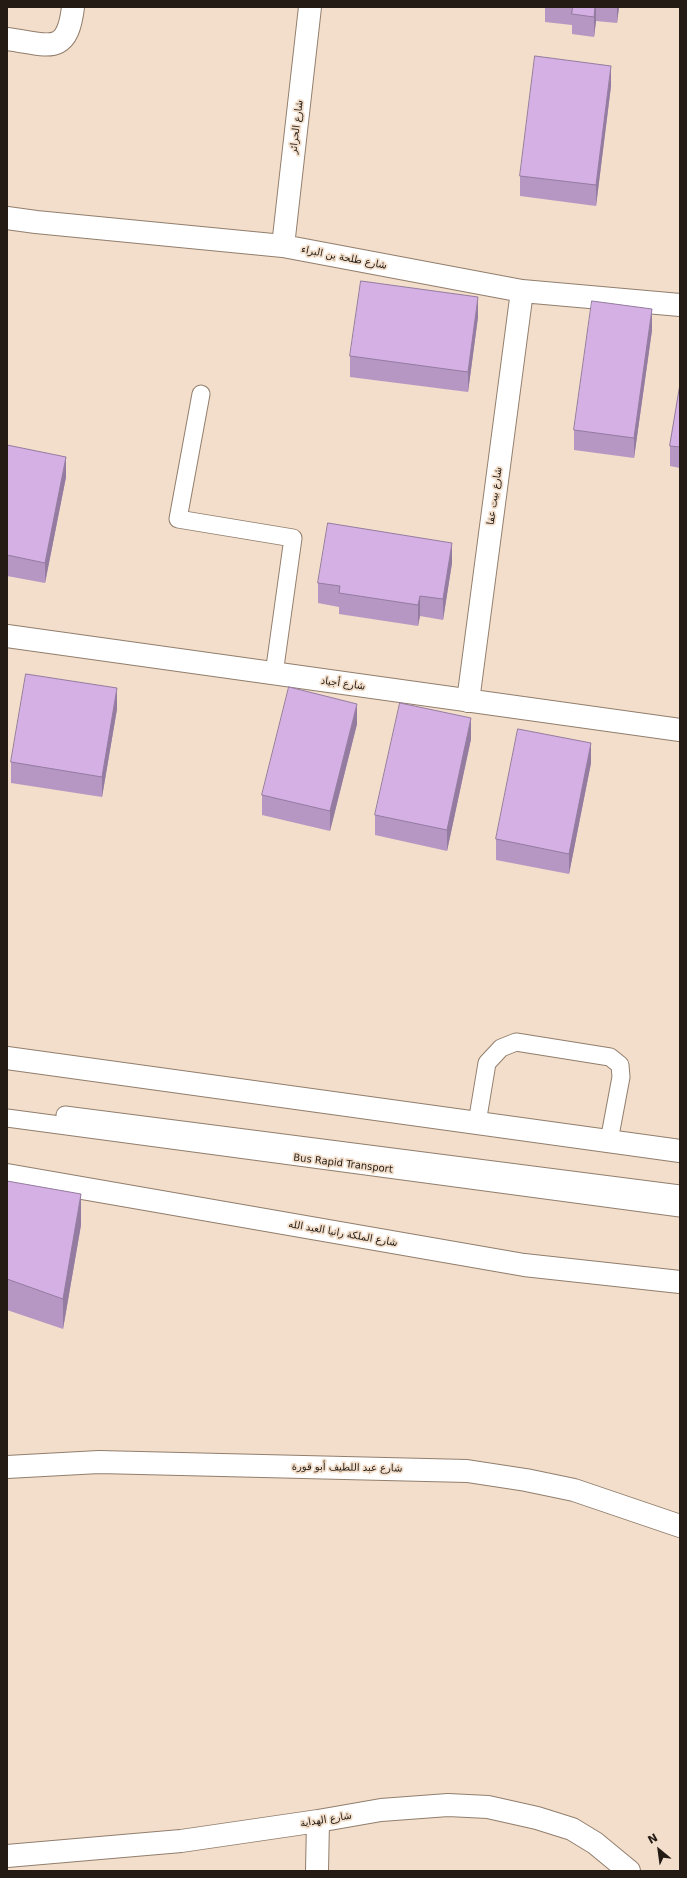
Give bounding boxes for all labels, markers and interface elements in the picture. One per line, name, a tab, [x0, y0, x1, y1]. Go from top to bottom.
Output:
street label: شارع الحرائر	[288, 99, 306, 155]
street label: شارع طلحة بن البراء	[300, 244, 388, 272]
street label: شارع بيت عفا	[485, 466, 505, 526]
street label: شارع أجياد	[320, 675, 366, 693]
street label: Bus Rapid Transport	[293, 1152, 393, 1176]
street label: شارع الملكة رانيا العبد الله	[287, 1218, 399, 1250]
street label: شارع عبد اللطيف أبو قورة	[292, 1461, 402, 1475]
street label: شارع الهداية	[299, 1810, 353, 1830]
north arrow	[639, 1830, 679, 1870]
text: N	[646, 1831, 660, 1847]

